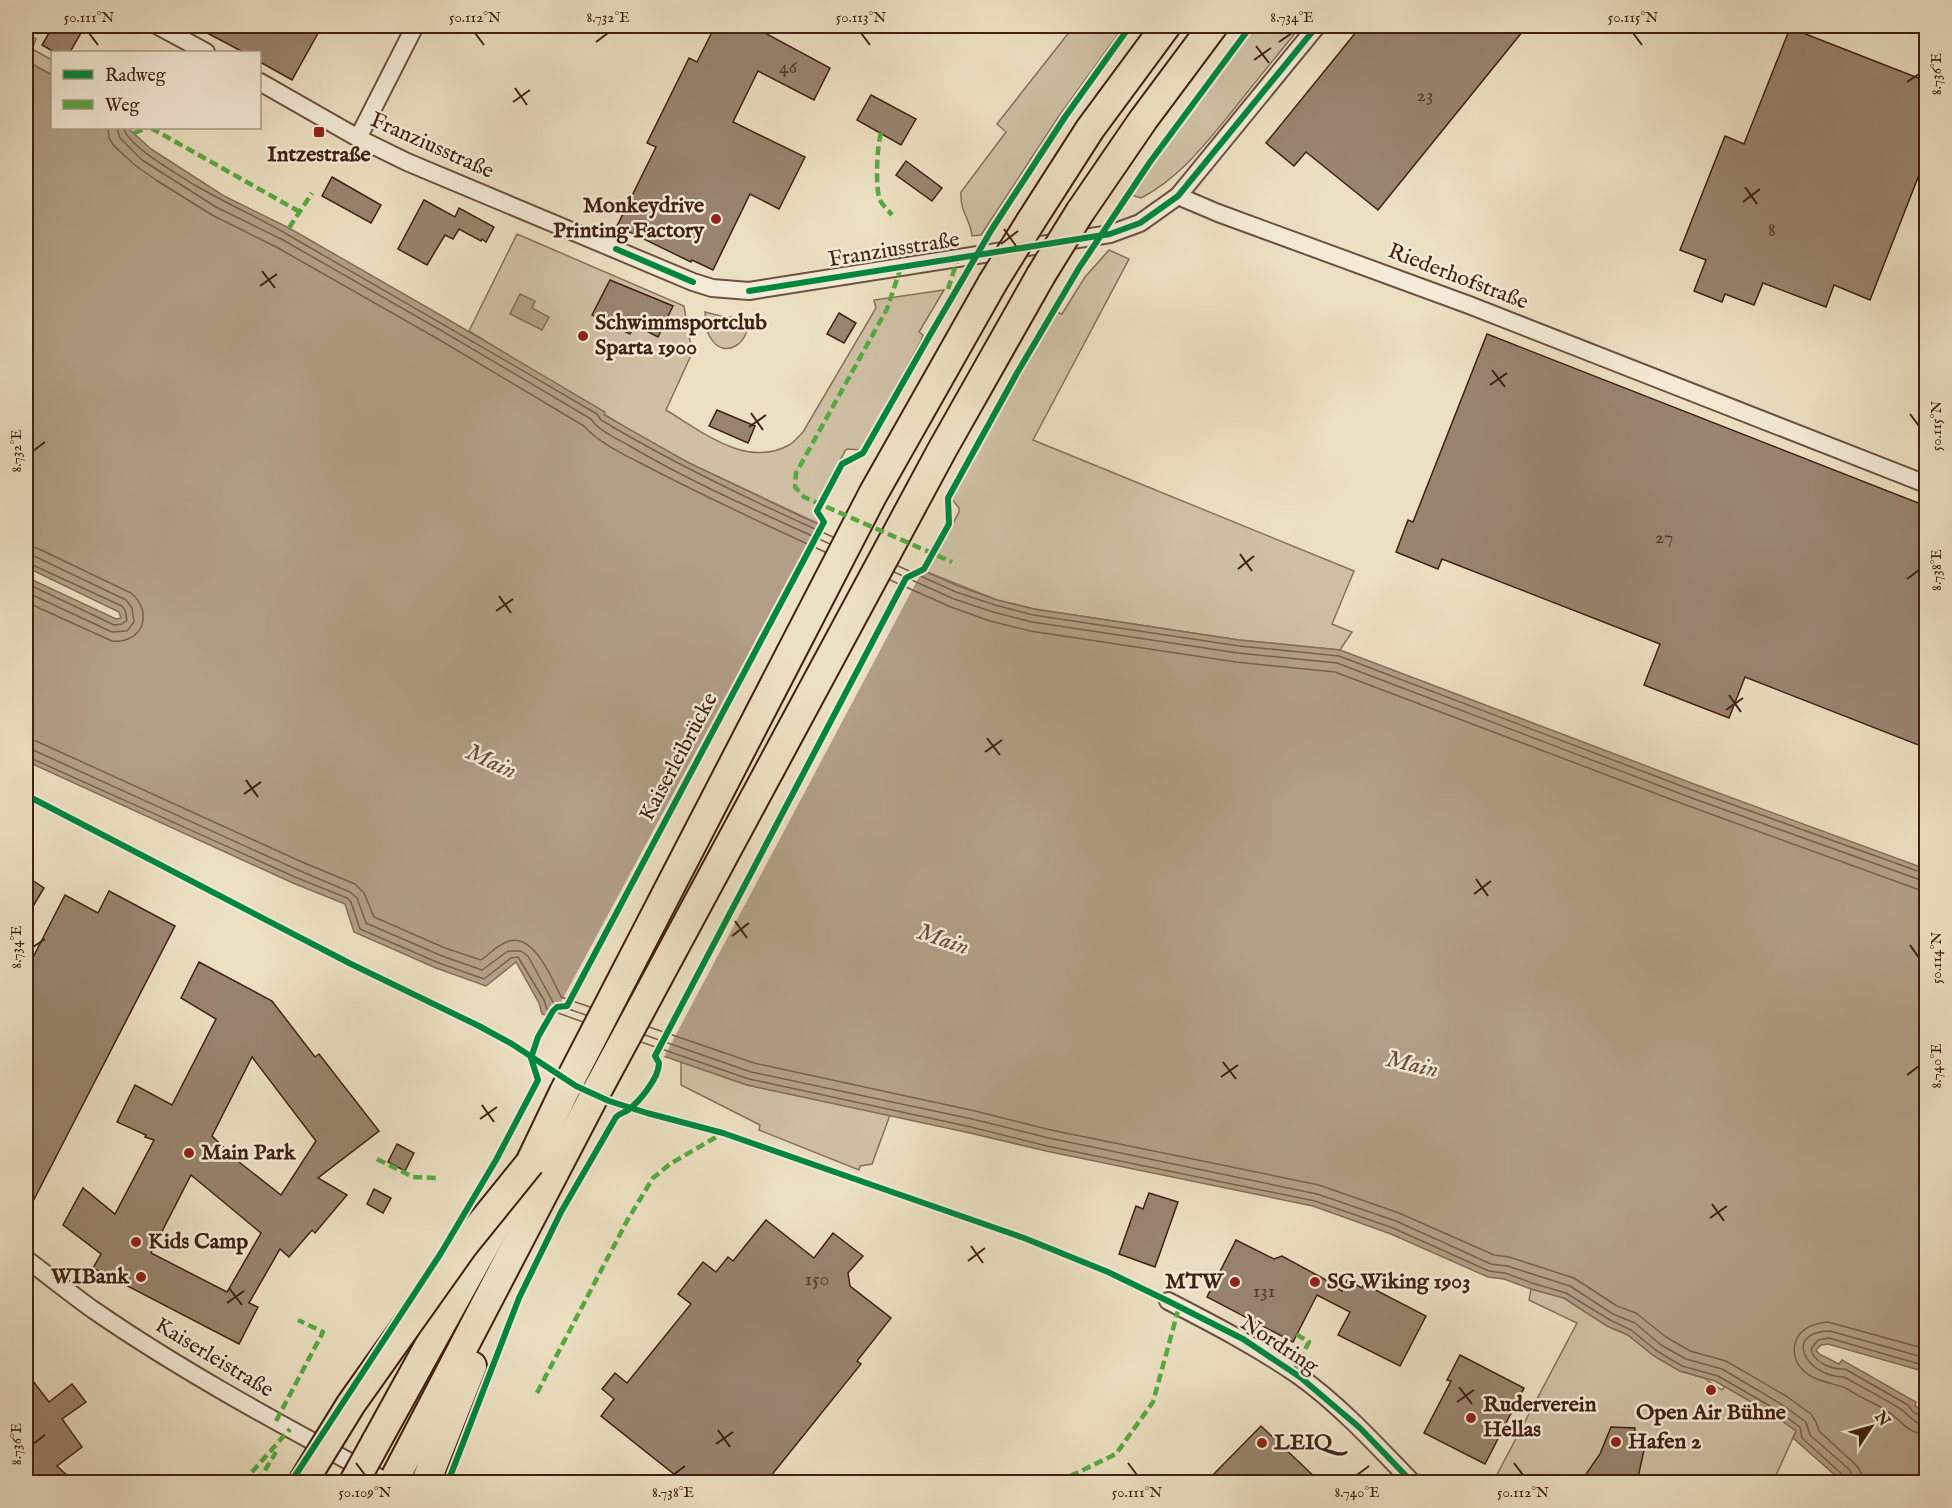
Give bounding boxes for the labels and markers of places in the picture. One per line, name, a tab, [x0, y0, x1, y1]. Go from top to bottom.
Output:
marker: Intzestraße	[312, 125, 326, 139]
place label: Intzestraße	[267, 141, 371, 169]
place label: Monkeydrive Printing Factory	[553, 192, 705, 245]
marker: Monkeydrive Printing Factory	[709, 212, 723, 226]
place label: Schwimmsportclub Sparta 1900	[595, 309, 767, 362]
marker: Schwimmsportclub Sparta 1900	[576, 329, 590, 343]
place label: Main Park	[201, 1139, 297, 1167]
marker: Main Park	[182, 1146, 196, 1160]
place label: Kids Camp	[148, 1228, 248, 1256]
marker: Kids Camp	[129, 1235, 143, 1249]
place label: WIBank	[50, 1263, 130, 1291]
place label: MTW	[1165, 1268, 1225, 1296]
place label: SG Wiking 1903	[1327, 1268, 1470, 1296]
marker: WIBank	[134, 1270, 148, 1284]
marker: MTW	[1228, 1275, 1242, 1289]
marker: SG Wiking 1903	[1308, 1275, 1322, 1289]
marker: Open Air Bühne	[1704, 1383, 1718, 1397]
place label: Ruderverein Hellas	[1483, 1391, 1597, 1444]
place label: Open Air Bühne	[1636, 1399, 1786, 1427]
marker: Ruderverein Hellas	[1464, 1411, 1478, 1425]
place label: Hafen 2	[1628, 1428, 1701, 1456]
place label: LEIQ	[1274, 1429, 1348, 1457]
marker: Hafen 2	[1609, 1435, 1623, 1449]
marker: LEIQ	[1255, 1436, 1269, 1450]

